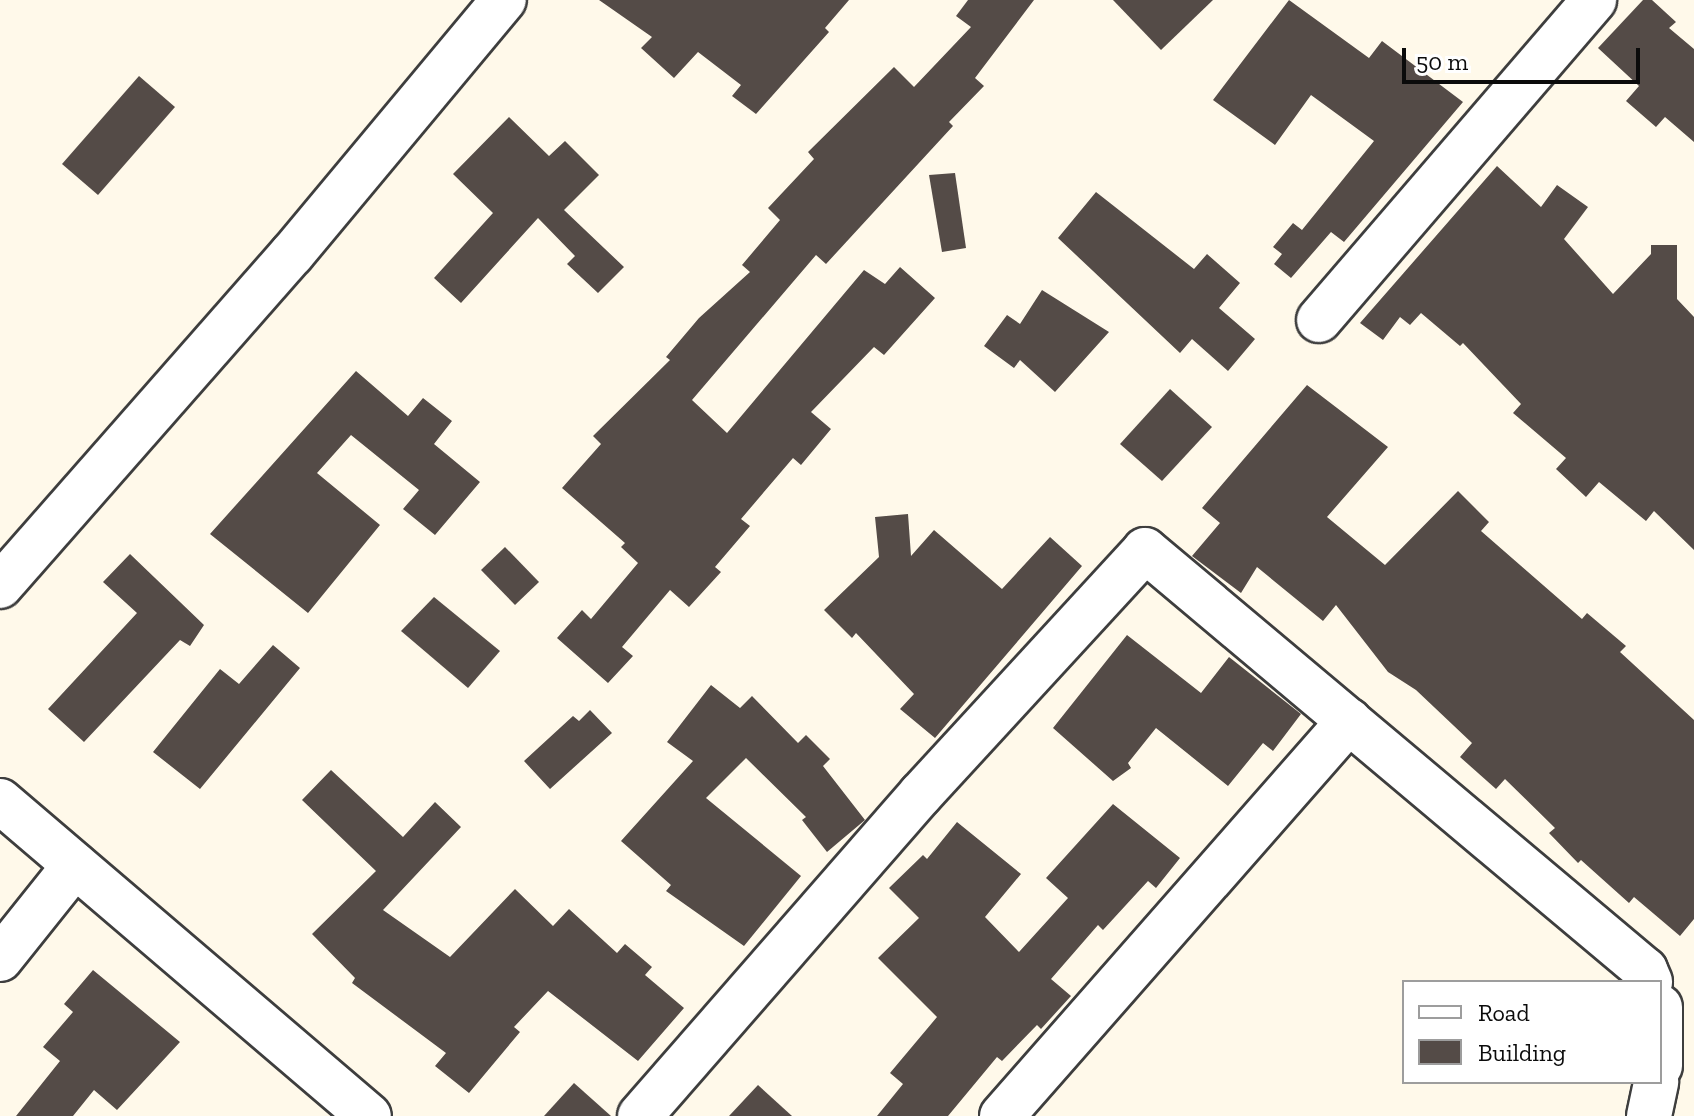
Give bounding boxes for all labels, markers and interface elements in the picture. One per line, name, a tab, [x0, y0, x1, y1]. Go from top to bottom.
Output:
scale bar	[1406, 32, 1644, 82]
text: 50 m	[1416, 47, 1468, 76]
legend	[1402, 980, 1662, 1084]
text: Road	[1478, 998, 1530, 1027]
text: Building	[1478, 1038, 1566, 1067]

